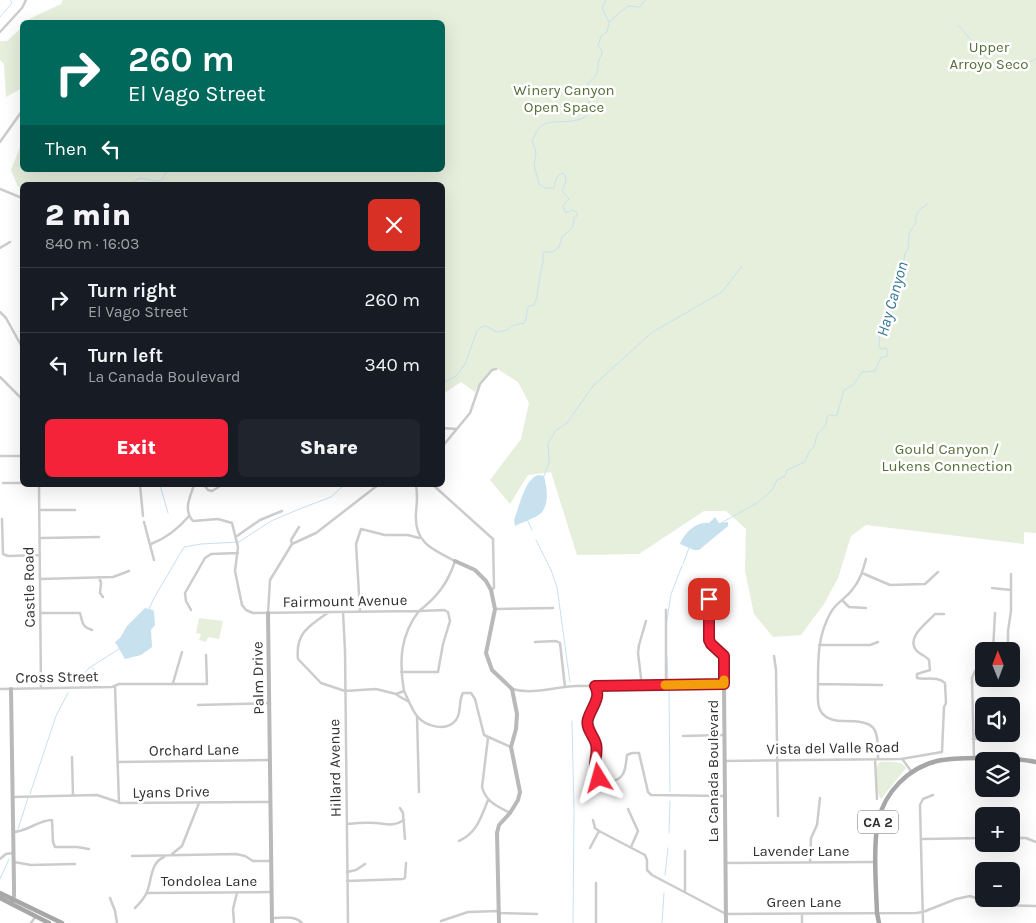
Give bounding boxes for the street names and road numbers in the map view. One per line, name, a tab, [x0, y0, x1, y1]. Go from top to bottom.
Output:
street label: Castle Road	[19, 546, 39, 628]
street label: Fairmount Avenue	[283, 591, 407, 611]
street label: Palm Drive	[248, 641, 268, 715]
street label: Cross Street	[15, 667, 99, 687]
street label: La Canada Boulevard	[704, 700, 722, 842]
street label: Hillard Avenue	[325, 719, 345, 817]
street label: Vista del Valle Road	[766, 738, 900, 758]
street label: Orchard Lane	[149, 740, 239, 760]
street label: Lyans Drive	[132, 782, 210, 802]
road number: CA 2	[858, 810, 898, 834]
street label: Lavender Lane	[752, 842, 850, 860]
street label: Tondolea Lane	[161, 872, 257, 890]
street label: Green Lane	[766, 893, 842, 911]

